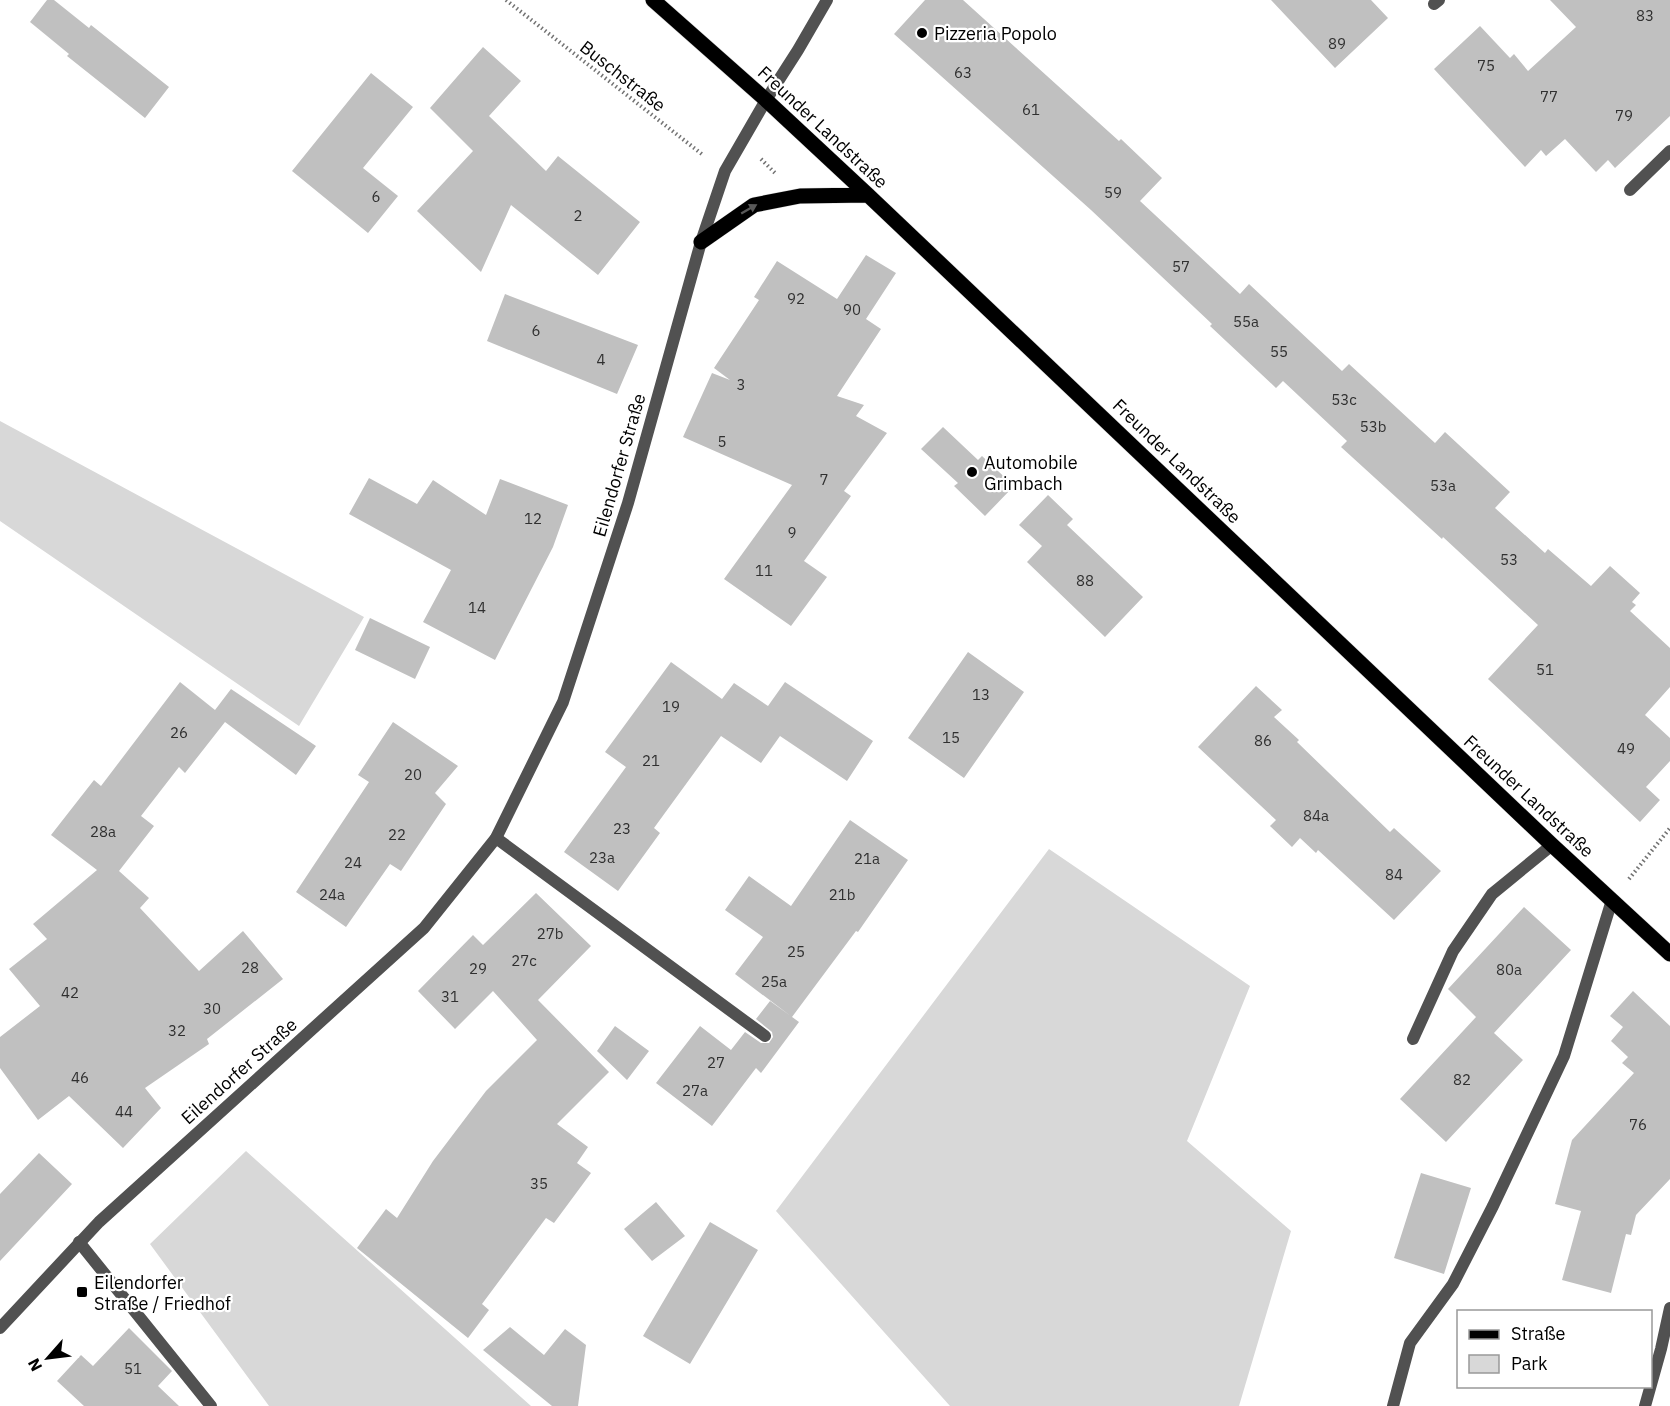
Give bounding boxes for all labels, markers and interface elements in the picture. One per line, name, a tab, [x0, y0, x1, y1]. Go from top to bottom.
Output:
house number: 83	[1636, 6, 1654, 25]
place label: Pizzeria Popolo	[934, 22, 1057, 45]
marker: Pizzeria Popolo	[915, 26, 929, 40]
house number: 89	[1328, 34, 1346, 53]
street label: Buschstraße	[576, 35, 671, 117]
house number: 75	[1477, 56, 1495, 75]
street label: Freunder Landstraße	[753, 61, 893, 193]
house number: 63	[954, 63, 972, 82]
house number: 77	[1540, 87, 1558, 106]
house number: 61	[1022, 100, 1040, 119]
house number: 79	[1615, 106, 1633, 125]
house number: 59	[1104, 183, 1122, 202]
house number: 6	[371, 187, 381, 206]
one-way arrow	[741, 204, 757, 215]
house number: 2	[573, 206, 583, 225]
house number: 57	[1172, 257, 1190, 276]
house number: 92	[787, 289, 805, 308]
house number: 90	[843, 300, 861, 319]
house number: 55a	[1233, 312, 1259, 331]
house number: 6	[531, 321, 541, 340]
house number: 55	[1270, 342, 1288, 361]
house number: 4	[596, 350, 606, 369]
house number: 3	[736, 375, 746, 394]
house number: 53c	[1331, 390, 1357, 409]
street label: Eilendorfer Straße	[588, 391, 650, 539]
street label: Freunder Landstraße	[1108, 394, 1246, 528]
house number: 53b	[1360, 417, 1386, 436]
house number: 5	[717, 432, 727, 451]
place label: Automobile Grimbach	[984, 451, 1078, 495]
marker: Automobile Grimbach	[965, 465, 979, 479]
house number: 7	[819, 470, 829, 489]
house number: 53a	[1430, 476, 1456, 495]
house number: 12	[524, 509, 542, 528]
house number: 9	[787, 523, 797, 542]
house number: 53	[1500, 550, 1518, 569]
house number: 11	[755, 561, 773, 580]
house number: 88	[1076, 571, 1094, 590]
house number: 14	[468, 598, 486, 617]
house number: 51	[1536, 660, 1554, 679]
house number: 13	[972, 685, 990, 704]
house number: 19	[662, 697, 680, 716]
house number: 26	[170, 723, 188, 742]
house number: 15	[942, 728, 960, 747]
street label: Freunder Landstraße	[1459, 730, 1599, 862]
house number: 86	[1254, 731, 1272, 750]
house number: 49	[1617, 739, 1635, 758]
house number: 21	[642, 751, 660, 770]
house number: 20	[404, 765, 422, 784]
house number: 84a	[1303, 806, 1329, 825]
house number: 23	[613, 819, 631, 838]
house number: 28a	[90, 822, 116, 841]
house number: 22	[388, 825, 406, 844]
house number: 23a	[589, 848, 615, 867]
house number: 21a	[854, 849, 880, 868]
house number: 24	[344, 853, 362, 872]
house number: 84	[1385, 865, 1403, 884]
house number: 24a	[319, 885, 345, 904]
house number: 21b	[829, 885, 855, 904]
house number: 27b	[537, 924, 563, 943]
house number: 25	[787, 942, 805, 961]
house number: 27c	[511, 951, 537, 970]
house number: 28	[241, 958, 259, 977]
house number: 29	[469, 959, 487, 978]
house number: 80a	[1496, 960, 1522, 979]
house number: 25a	[761, 972, 787, 991]
house number: 42	[61, 983, 79, 1002]
house number: 31	[441, 987, 459, 1006]
house number: 30	[203, 999, 221, 1018]
street label: Eilendorfer Straße	[176, 1013, 302, 1129]
house number: 32	[168, 1021, 186, 1040]
house number: 27	[707, 1053, 725, 1072]
house number: 46	[71, 1068, 89, 1087]
house number: 82	[1453, 1070, 1471, 1089]
house number: 27a	[682, 1081, 708, 1100]
house number: 44	[115, 1102, 133, 1121]
house number: 76	[1629, 1115, 1647, 1134]
house number: 35	[530, 1174, 548, 1193]
place label: Eilendorfer Straße / Friedhof	[94, 1271, 231, 1315]
marker: Eilendorfer Straße / Friedhof	[75, 1285, 89, 1299]
legend	[1457, 1310, 1652, 1388]
text: Straße	[1511, 1322, 1565, 1345]
north arrow	[18, 1328, 78, 1388]
text: Park	[1511, 1352, 1548, 1375]
text: N	[23, 1355, 46, 1375]
house number: 51	[124, 1359, 142, 1378]

